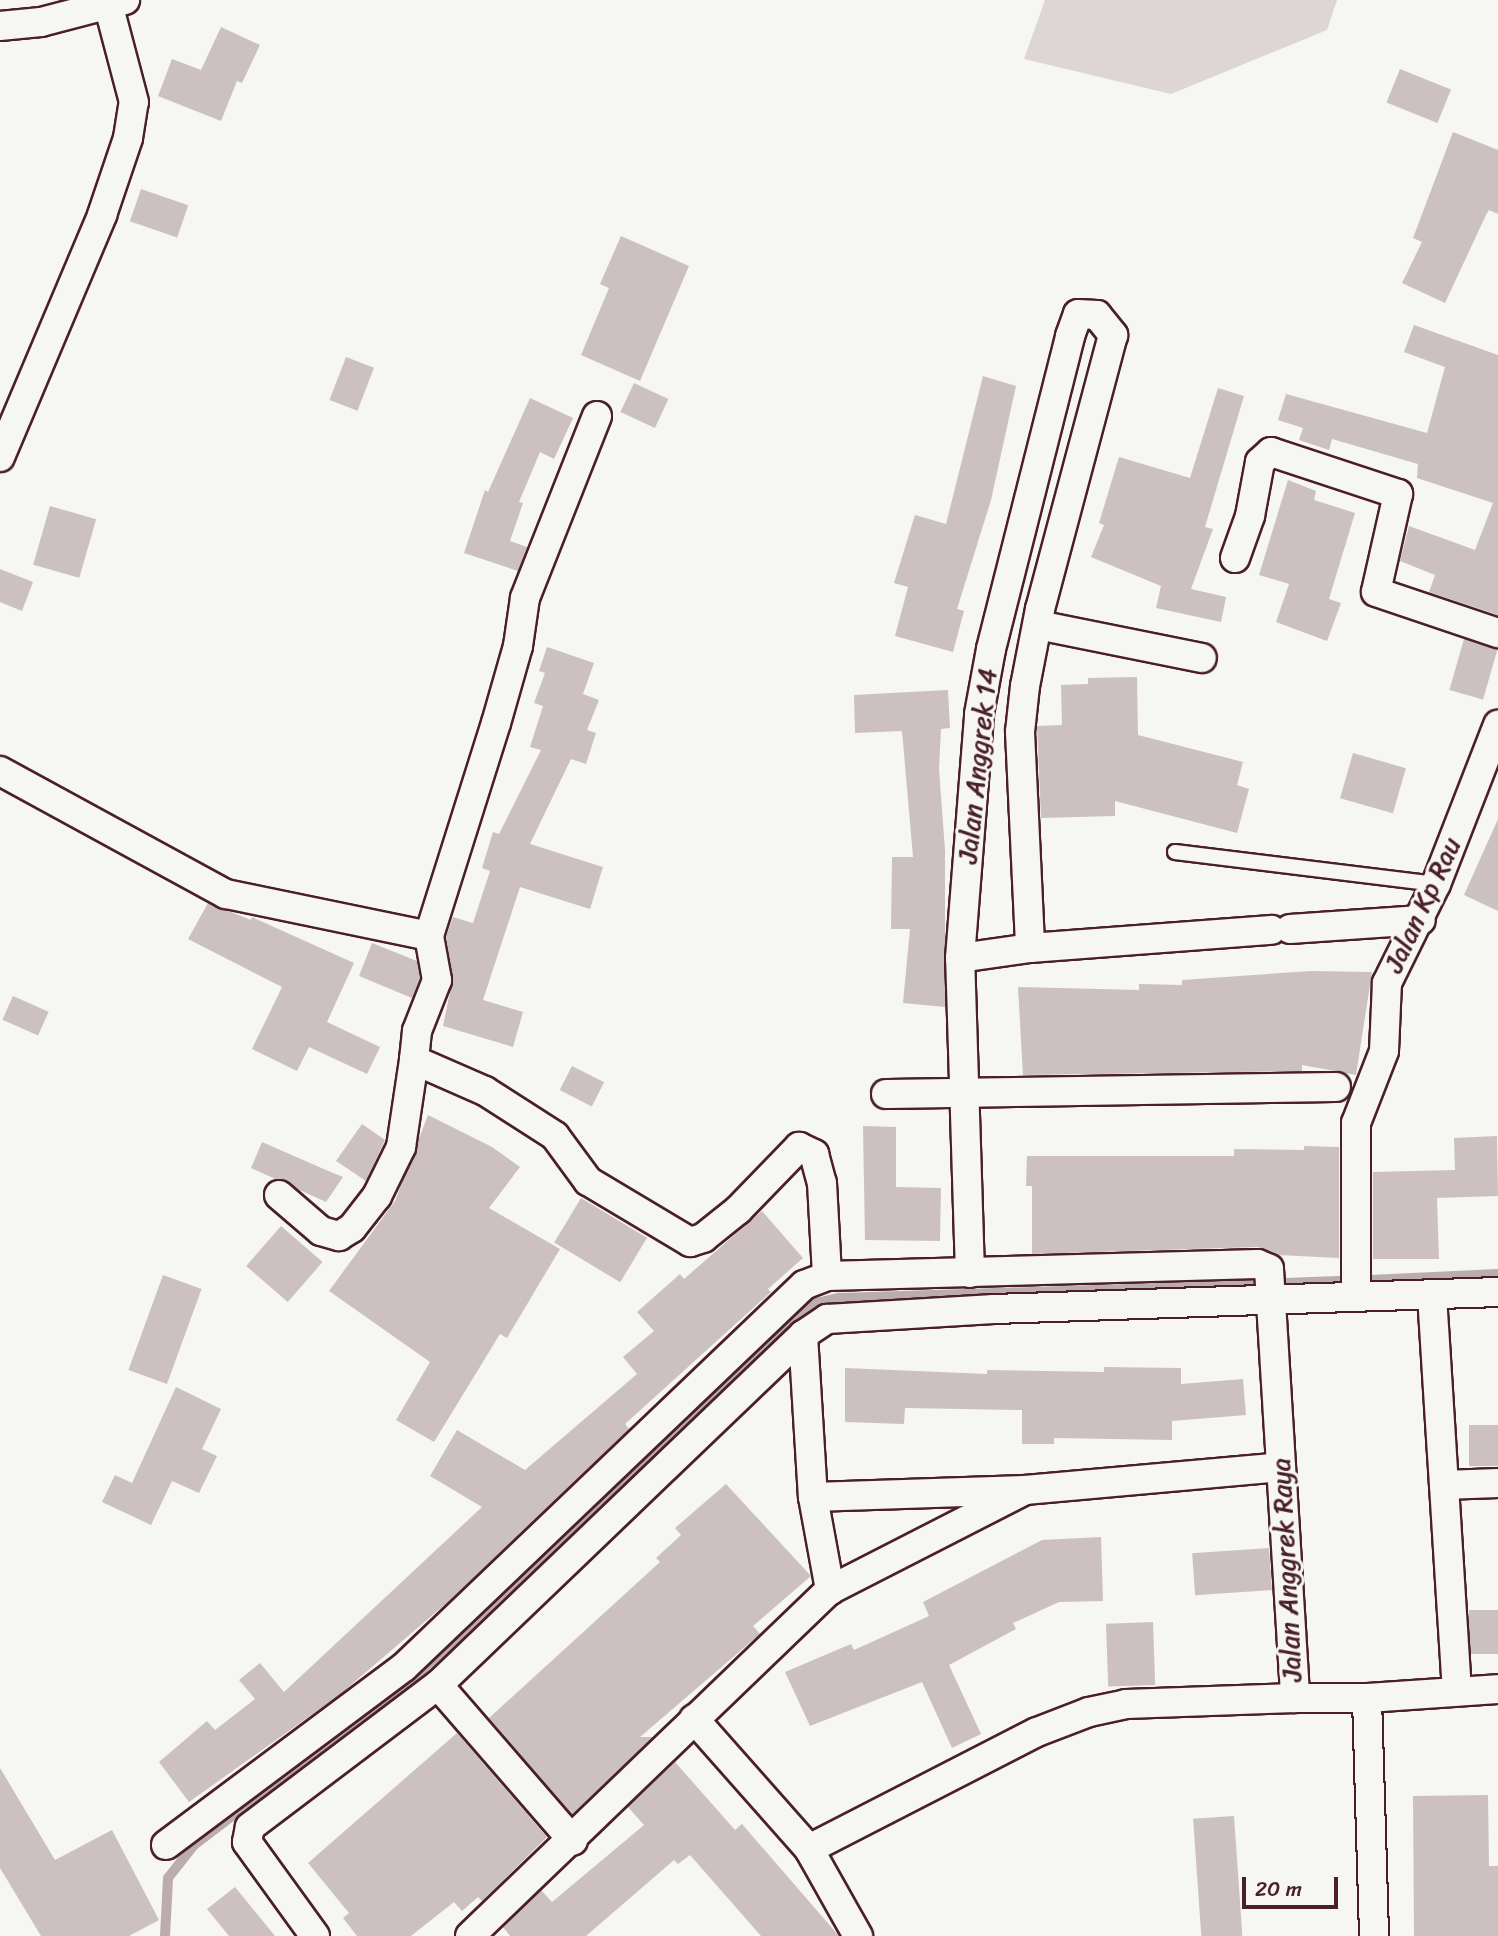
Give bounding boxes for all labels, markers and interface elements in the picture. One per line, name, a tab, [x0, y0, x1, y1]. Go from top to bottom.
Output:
street label: Jalan Anggrek 14	[952, 667, 1004, 865]
street label: Jalan Kp Rau	[1378, 832, 1468, 978]
street label: Jalan Anggrek Raya	[1266, 1457, 1308, 1683]
scale bar	[1246, 1862, 1342, 1906]
text: 20 m	[1255, 1870, 1302, 1908]

